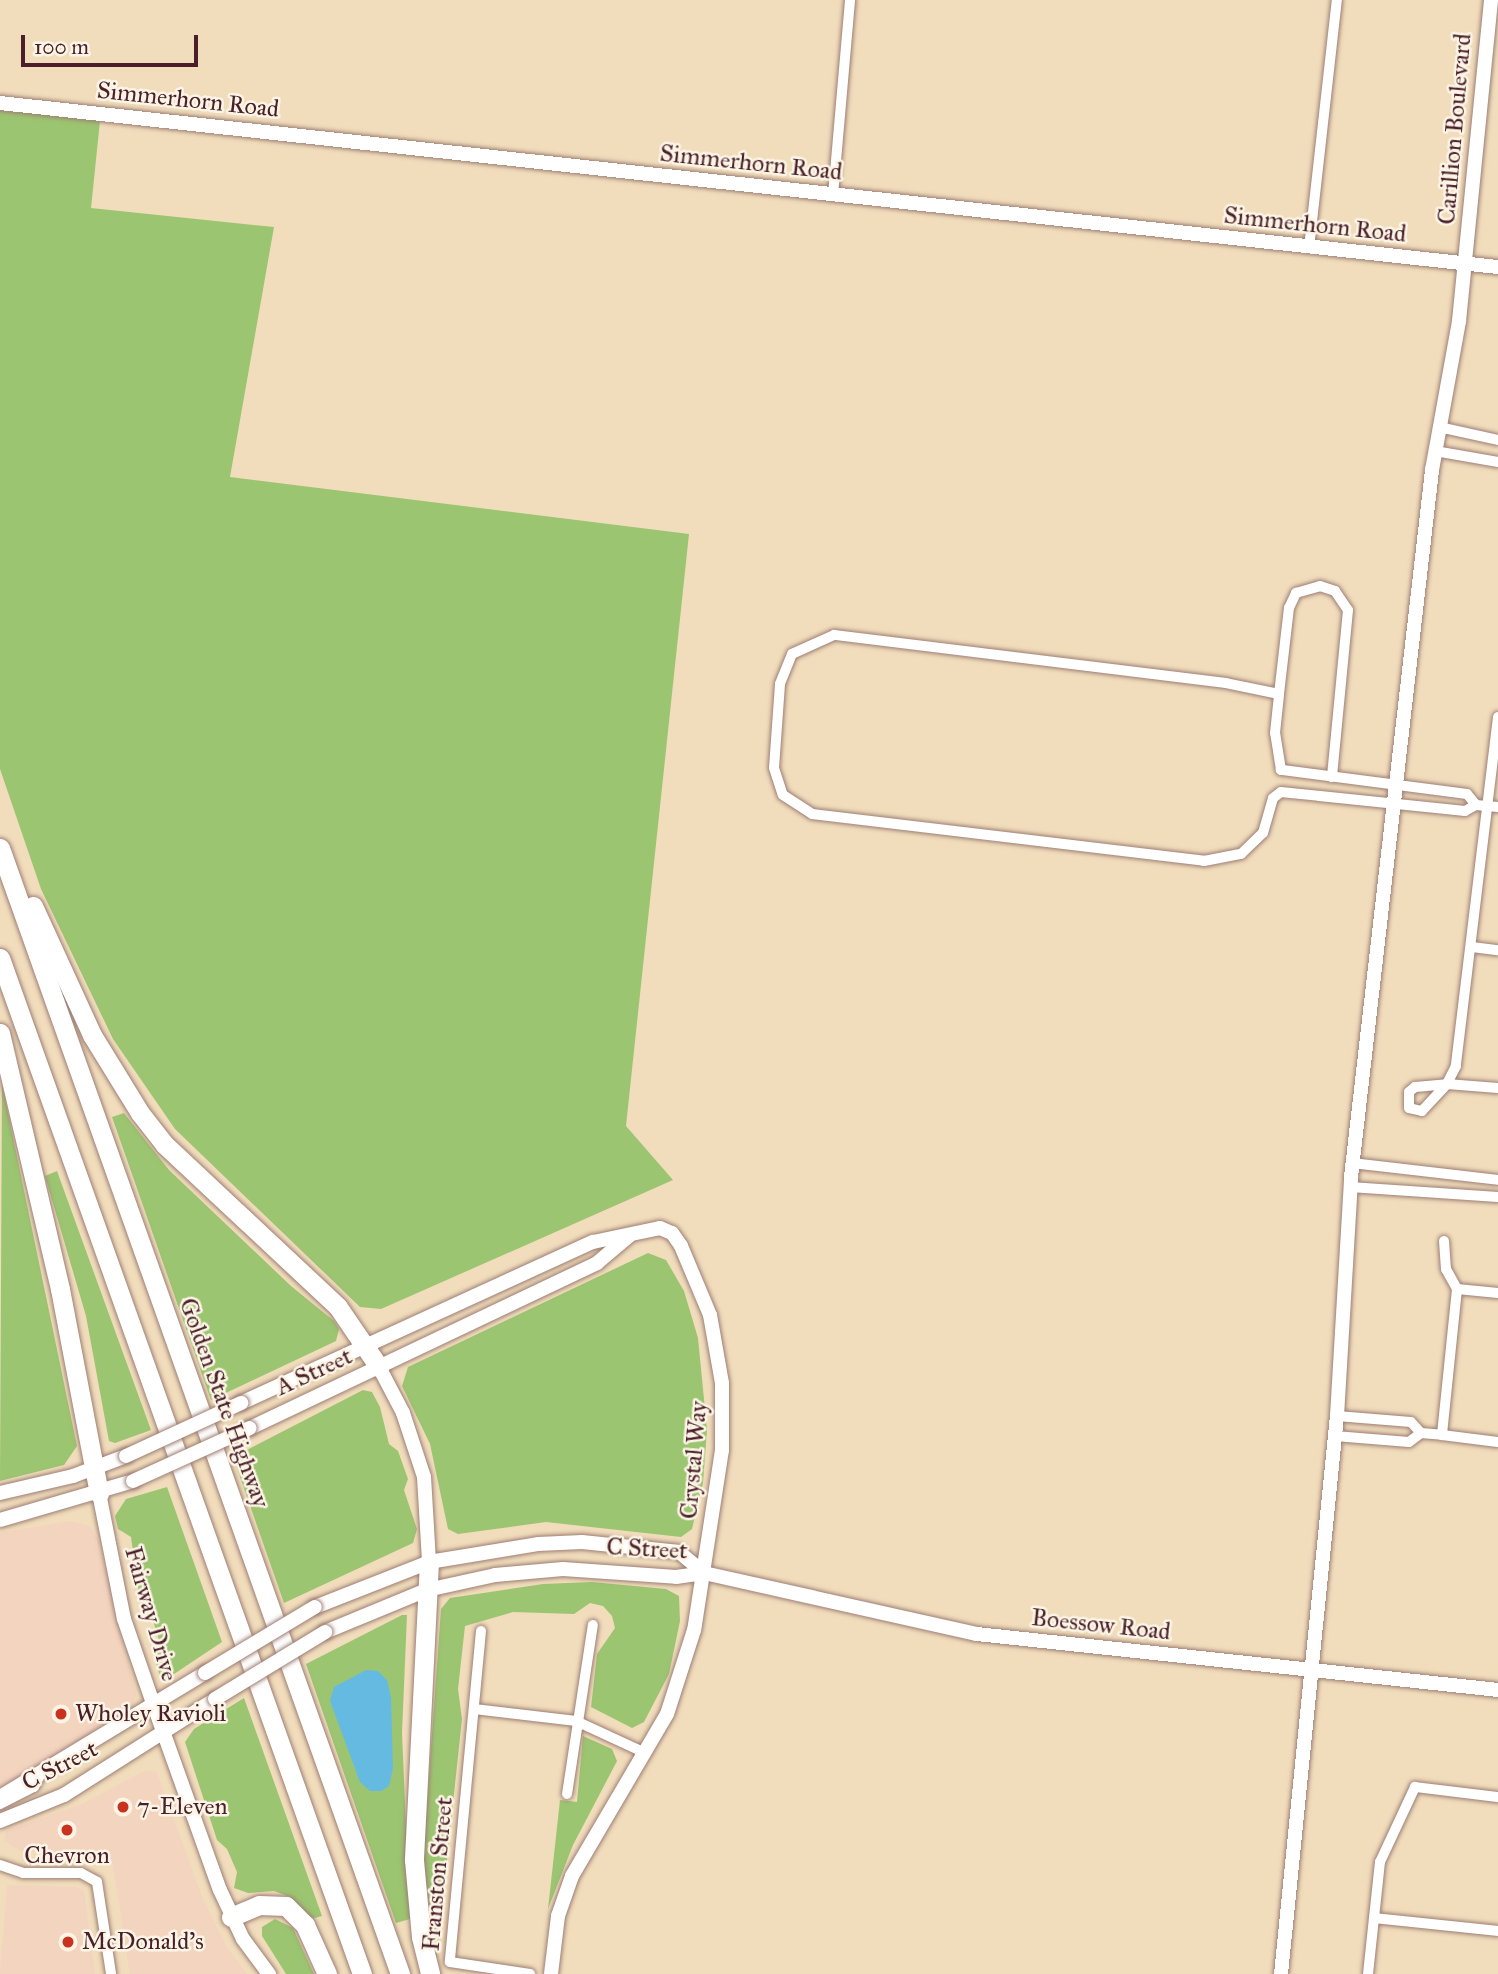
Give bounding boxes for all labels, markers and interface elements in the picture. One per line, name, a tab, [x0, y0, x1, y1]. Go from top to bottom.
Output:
scale bar	[24, 21, 201, 65]
street label: Carillion Boulevard	[1432, 32, 1478, 226]
text: 100 m	[34, 34, 89, 60]
street label: Simmerhorn Road	[95, 76, 281, 124]
street label: Simmerhorn Road	[658, 139, 844, 187]
street label: Simmerhorn Road	[1222, 201, 1408, 249]
street label: Golden State Highway	[173, 1294, 275, 1512]
street label: A Street	[271, 1342, 357, 1402]
street label: Crystal Way	[674, 1400, 714, 1520]
street label: C Street	[606, 1532, 688, 1566]
street label: Fairway Drive	[118, 1544, 184, 1684]
street label: Boessow Road	[1030, 1603, 1172, 1647]
place label: Wholey Ravioli	[75, 1700, 226, 1728]
marker: Wholey Ravioli	[53, 1706, 69, 1722]
street label: C Street	[17, 1735, 103, 1797]
place label: 7-Eleven	[137, 1793, 227, 1821]
street label: Franston Street	[417, 1796, 459, 1952]
marker: 7-Eleven	[115, 1799, 131, 1815]
marker: Chevron	[59, 1822, 75, 1838]
place label: Chevron	[24, 1842, 110, 1870]
place label: McDonald's	[82, 1928, 204, 1956]
marker: McDonald's	[60, 1934, 76, 1950]

